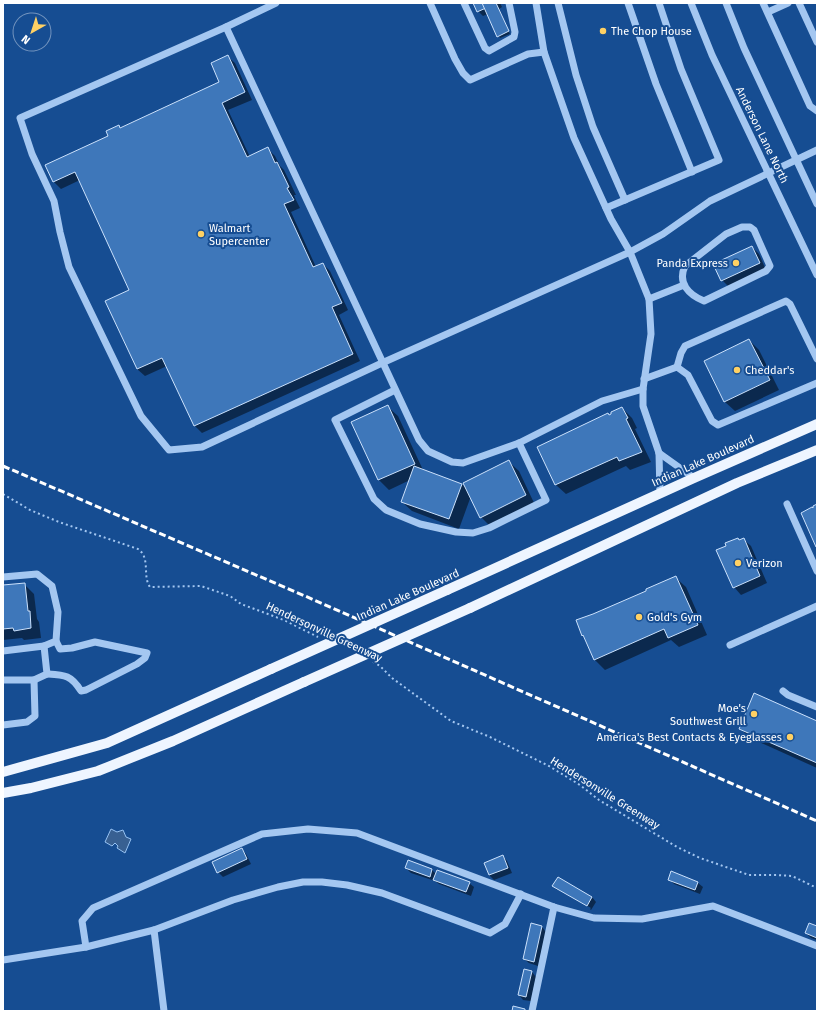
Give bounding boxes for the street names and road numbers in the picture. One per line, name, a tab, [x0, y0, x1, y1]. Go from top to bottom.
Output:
street label: Anderson Lane North	[733, 85, 791, 185]
street label: Indian Lake Boulevard	[650, 433, 756, 489]
street label: Indian Lake Boulevard	[355, 567, 461, 623]
street label: Hendersonville Greenway	[264, 599, 385, 665]
street label: Hendersonville Greenway	[548, 754, 663, 832]

